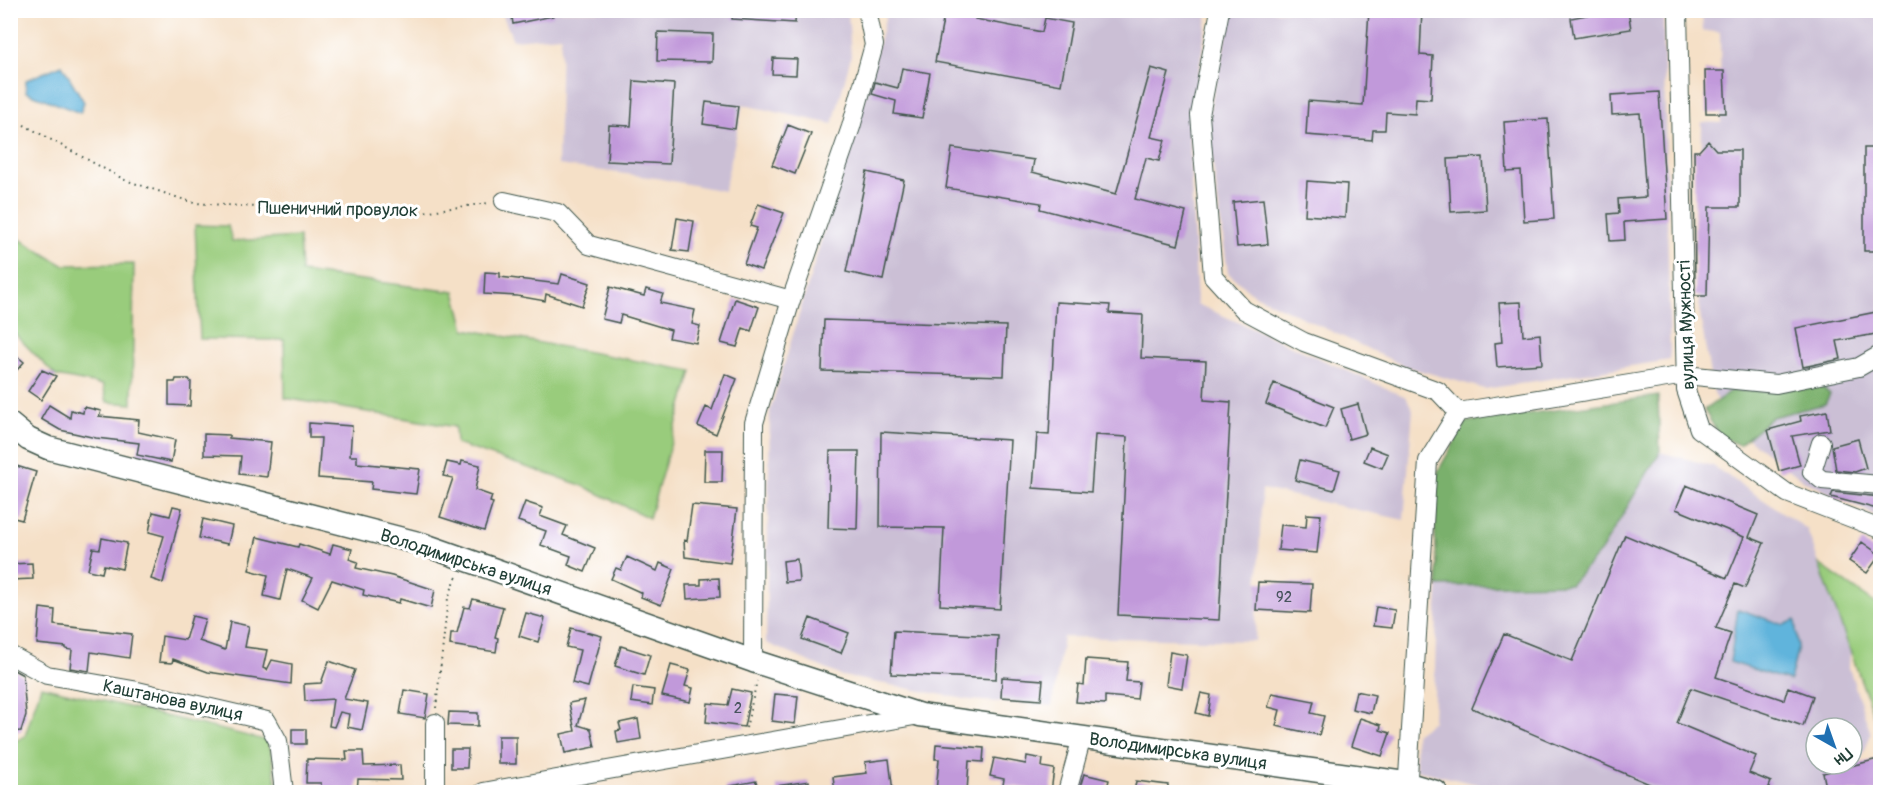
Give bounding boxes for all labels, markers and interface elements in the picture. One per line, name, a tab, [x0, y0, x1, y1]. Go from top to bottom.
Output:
street label: Пшеничний провулок	[258, 197, 418, 222]
street label: вулиця Мужності	[1673, 260, 1700, 390]
street label: Володимирська вулиця	[377, 524, 554, 601]
house number: 92	[1276, 588, 1292, 607]
street label: Каштанова вулиця	[101, 674, 245, 727]
house number: 2	[734, 699, 742, 718]
north arrow	[1804, 716, 1864, 776]
street label: Володимирська вулиця	[1088, 728, 1268, 775]
text: Пн	[1830, 743, 1856, 770]

